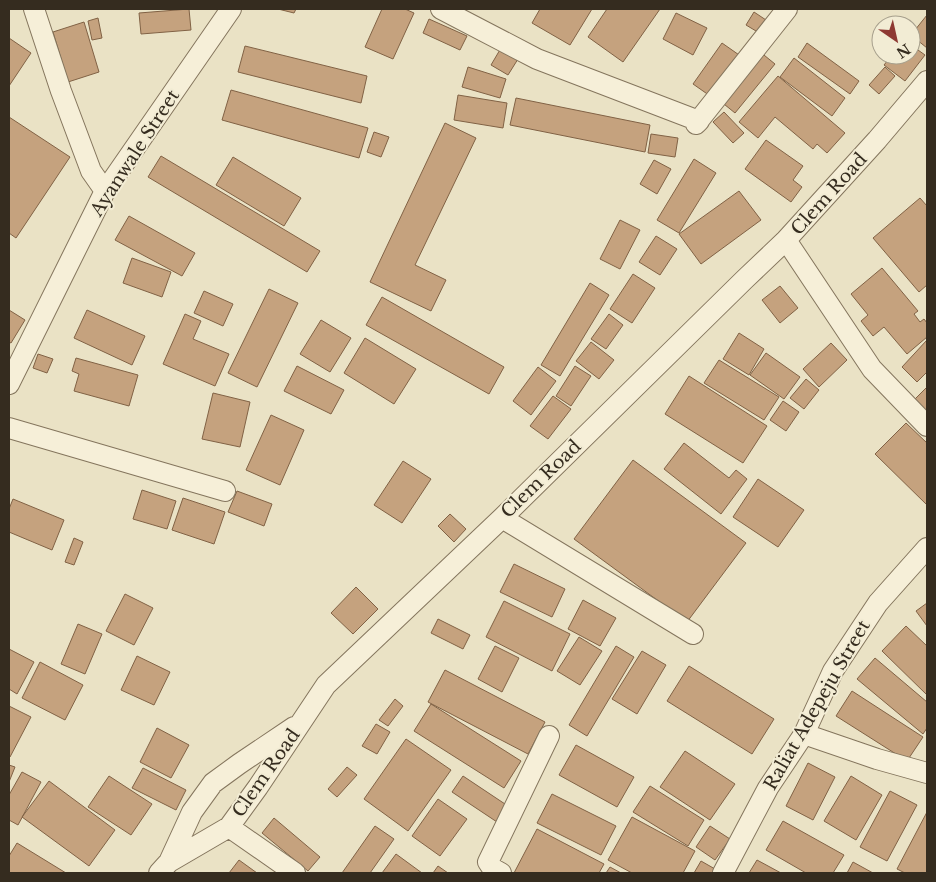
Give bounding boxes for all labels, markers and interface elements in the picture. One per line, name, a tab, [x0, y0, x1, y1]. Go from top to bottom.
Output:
north arrow	[871, 15, 921, 65]
text: N	[893, 40, 914, 62]
street label: Ayanwale Street	[85, 85, 184, 221]
street label: Clem Road	[786, 148, 872, 240]
street label: Clem Road	[496, 435, 586, 523]
street label: Raliat Adepeju Street	[759, 616, 875, 794]
street label: Clem Road	[227, 725, 305, 821]

